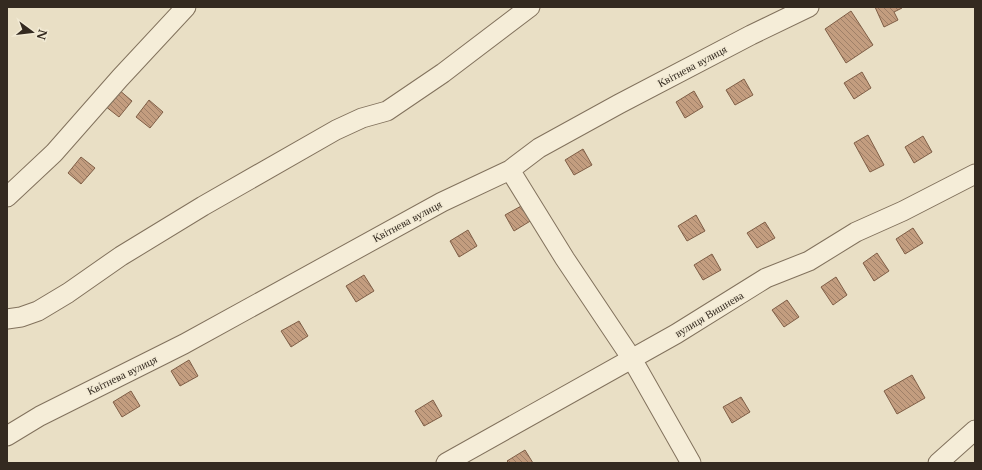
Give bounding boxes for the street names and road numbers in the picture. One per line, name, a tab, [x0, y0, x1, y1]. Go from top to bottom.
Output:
street label: Квітнева вулиця	[655, 42, 729, 90]
street label: Квітнева вулиця	[370, 197, 444, 245]
street label: вулиця Вишнева	[672, 288, 746, 340]
street label: Квітнева вулиця	[85, 352, 159, 398]

